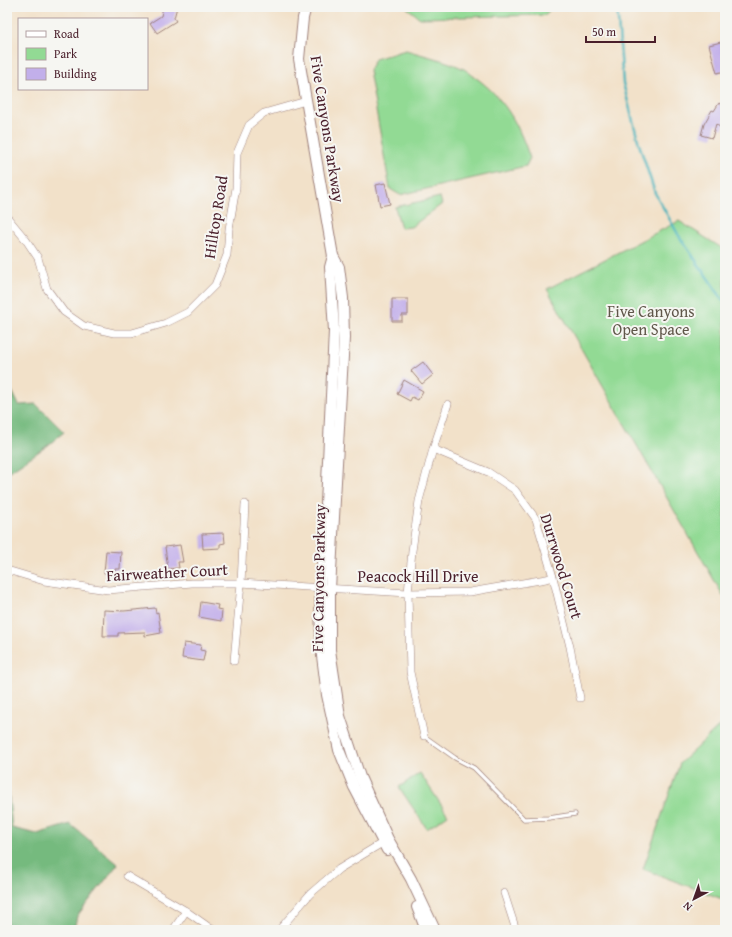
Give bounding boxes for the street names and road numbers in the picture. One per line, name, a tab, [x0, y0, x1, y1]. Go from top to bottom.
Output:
street label: Five Canyons Parkway	[305, 54, 351, 204]
street label: Hilltop Road	[197, 173, 233, 260]
street label: Five Canyons Parkway	[305, 504, 331, 652]
street label: Durrwood Court	[535, 510, 589, 622]
street label: Fairweather Court	[105, 557, 229, 587]
street label: Peacock Hill Drive	[358, 564, 478, 588]

